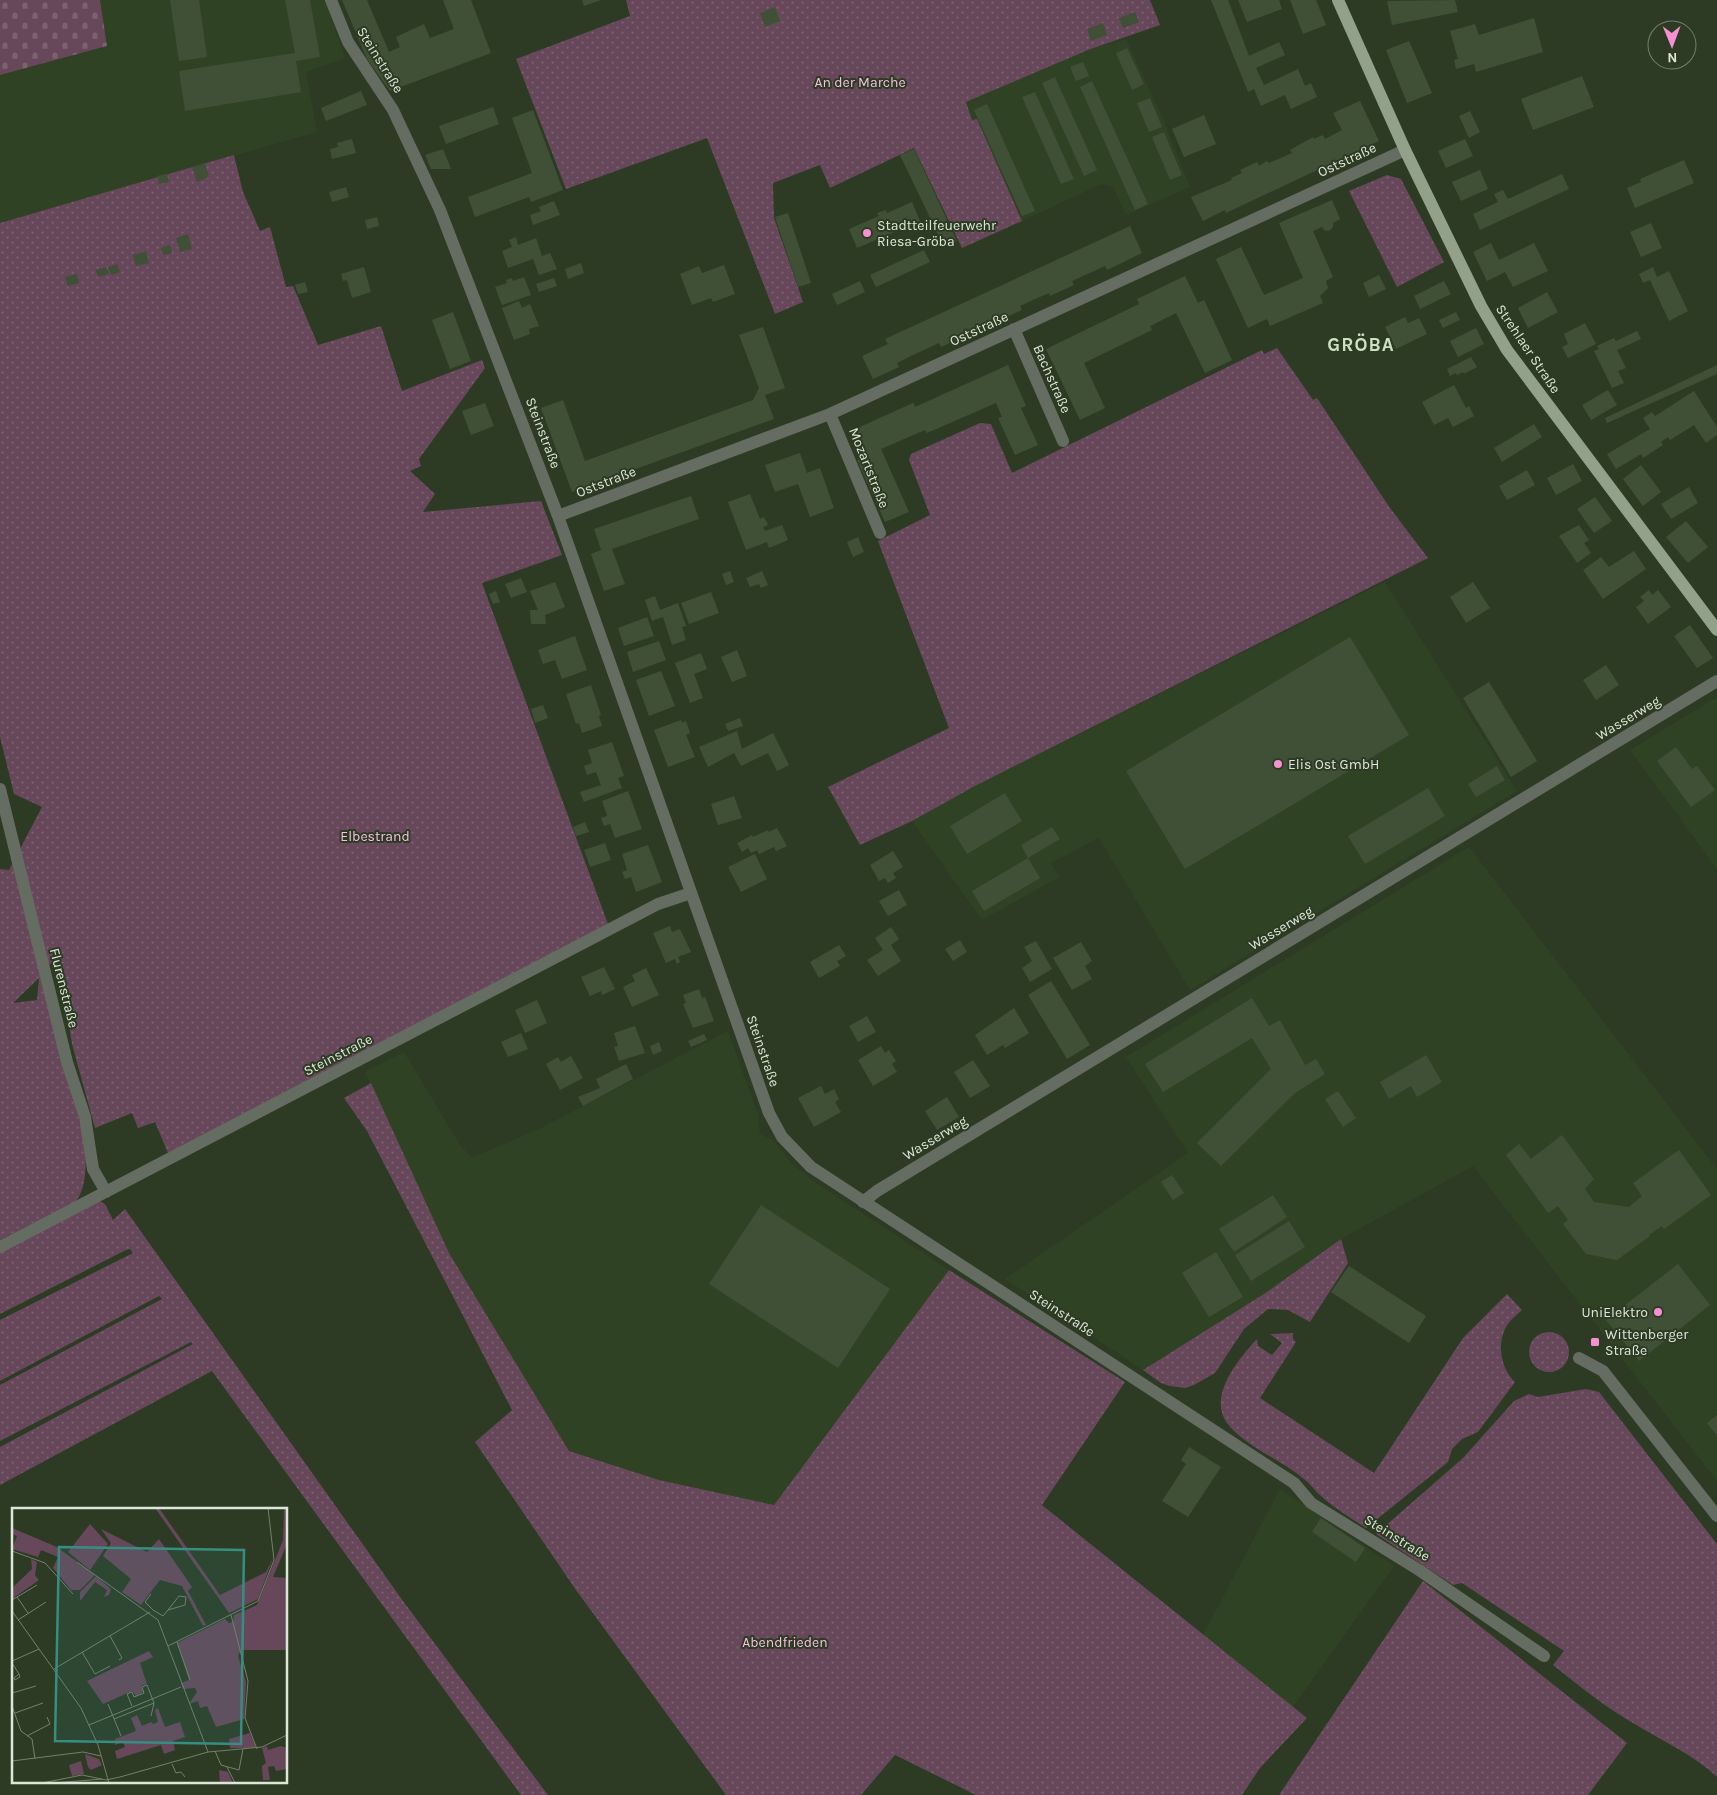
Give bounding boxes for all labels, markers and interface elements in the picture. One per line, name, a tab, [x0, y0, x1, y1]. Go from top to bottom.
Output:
north arrow	[1647, 20, 1697, 70]
street label: Steinstraße	[353, 24, 407, 96]
text: N	[1667, 49, 1677, 66]
park label: An der Marche	[814, 74, 906, 91]
street label: Oststraße	[1315, 139, 1379, 181]
place label: Stadtteilfeuerwehr Riesa-Gröba	[877, 217, 997, 250]
marker: Stadtteilfeuerwehr Riesa-Gröba	[861, 227, 873, 239]
street label: Strehlaer Straße	[1492, 301, 1564, 397]
street label: Oststraße	[947, 308, 1011, 350]
district label: GRÖBA	[1327, 333, 1395, 356]
street label: Bachstraße	[1029, 342, 1075, 416]
street label: Steinstraße	[522, 395, 564, 471]
street label: Mozartstraße	[845, 425, 893, 511]
street label: Oststraße	[574, 463, 638, 501]
street label: Wasserweg	[1593, 692, 1663, 744]
place label: Elis Ost GmbH	[1288, 756, 1379, 773]
marker: Elis Ost GmbH	[1272, 758, 1284, 770]
park label: Elbestrand	[340, 828, 410, 845]
street label: Wasserweg	[1246, 902, 1316, 954]
street label: Flurenstraße	[46, 946, 82, 1030]
street label: Steinstraße	[743, 1013, 783, 1089]
street label: Steinstraße	[301, 1030, 375, 1080]
street label: Wasserweg	[900, 1112, 970, 1164]
street label: Steinstraße	[1026, 1286, 1098, 1340]
place label: UniElektro	[1581, 1304, 1648, 1321]
marker: UniElektro	[1652, 1306, 1664, 1318]
place label: Wittenberger Straße	[1605, 1326, 1689, 1359]
marker: Wittenberger Straße	[1589, 1336, 1601, 1348]
inset map	[12, 1508, 288, 1782]
street label: Steinstraße	[1361, 1511, 1433, 1565]
park label: Abendfrieden	[742, 1634, 828, 1651]

